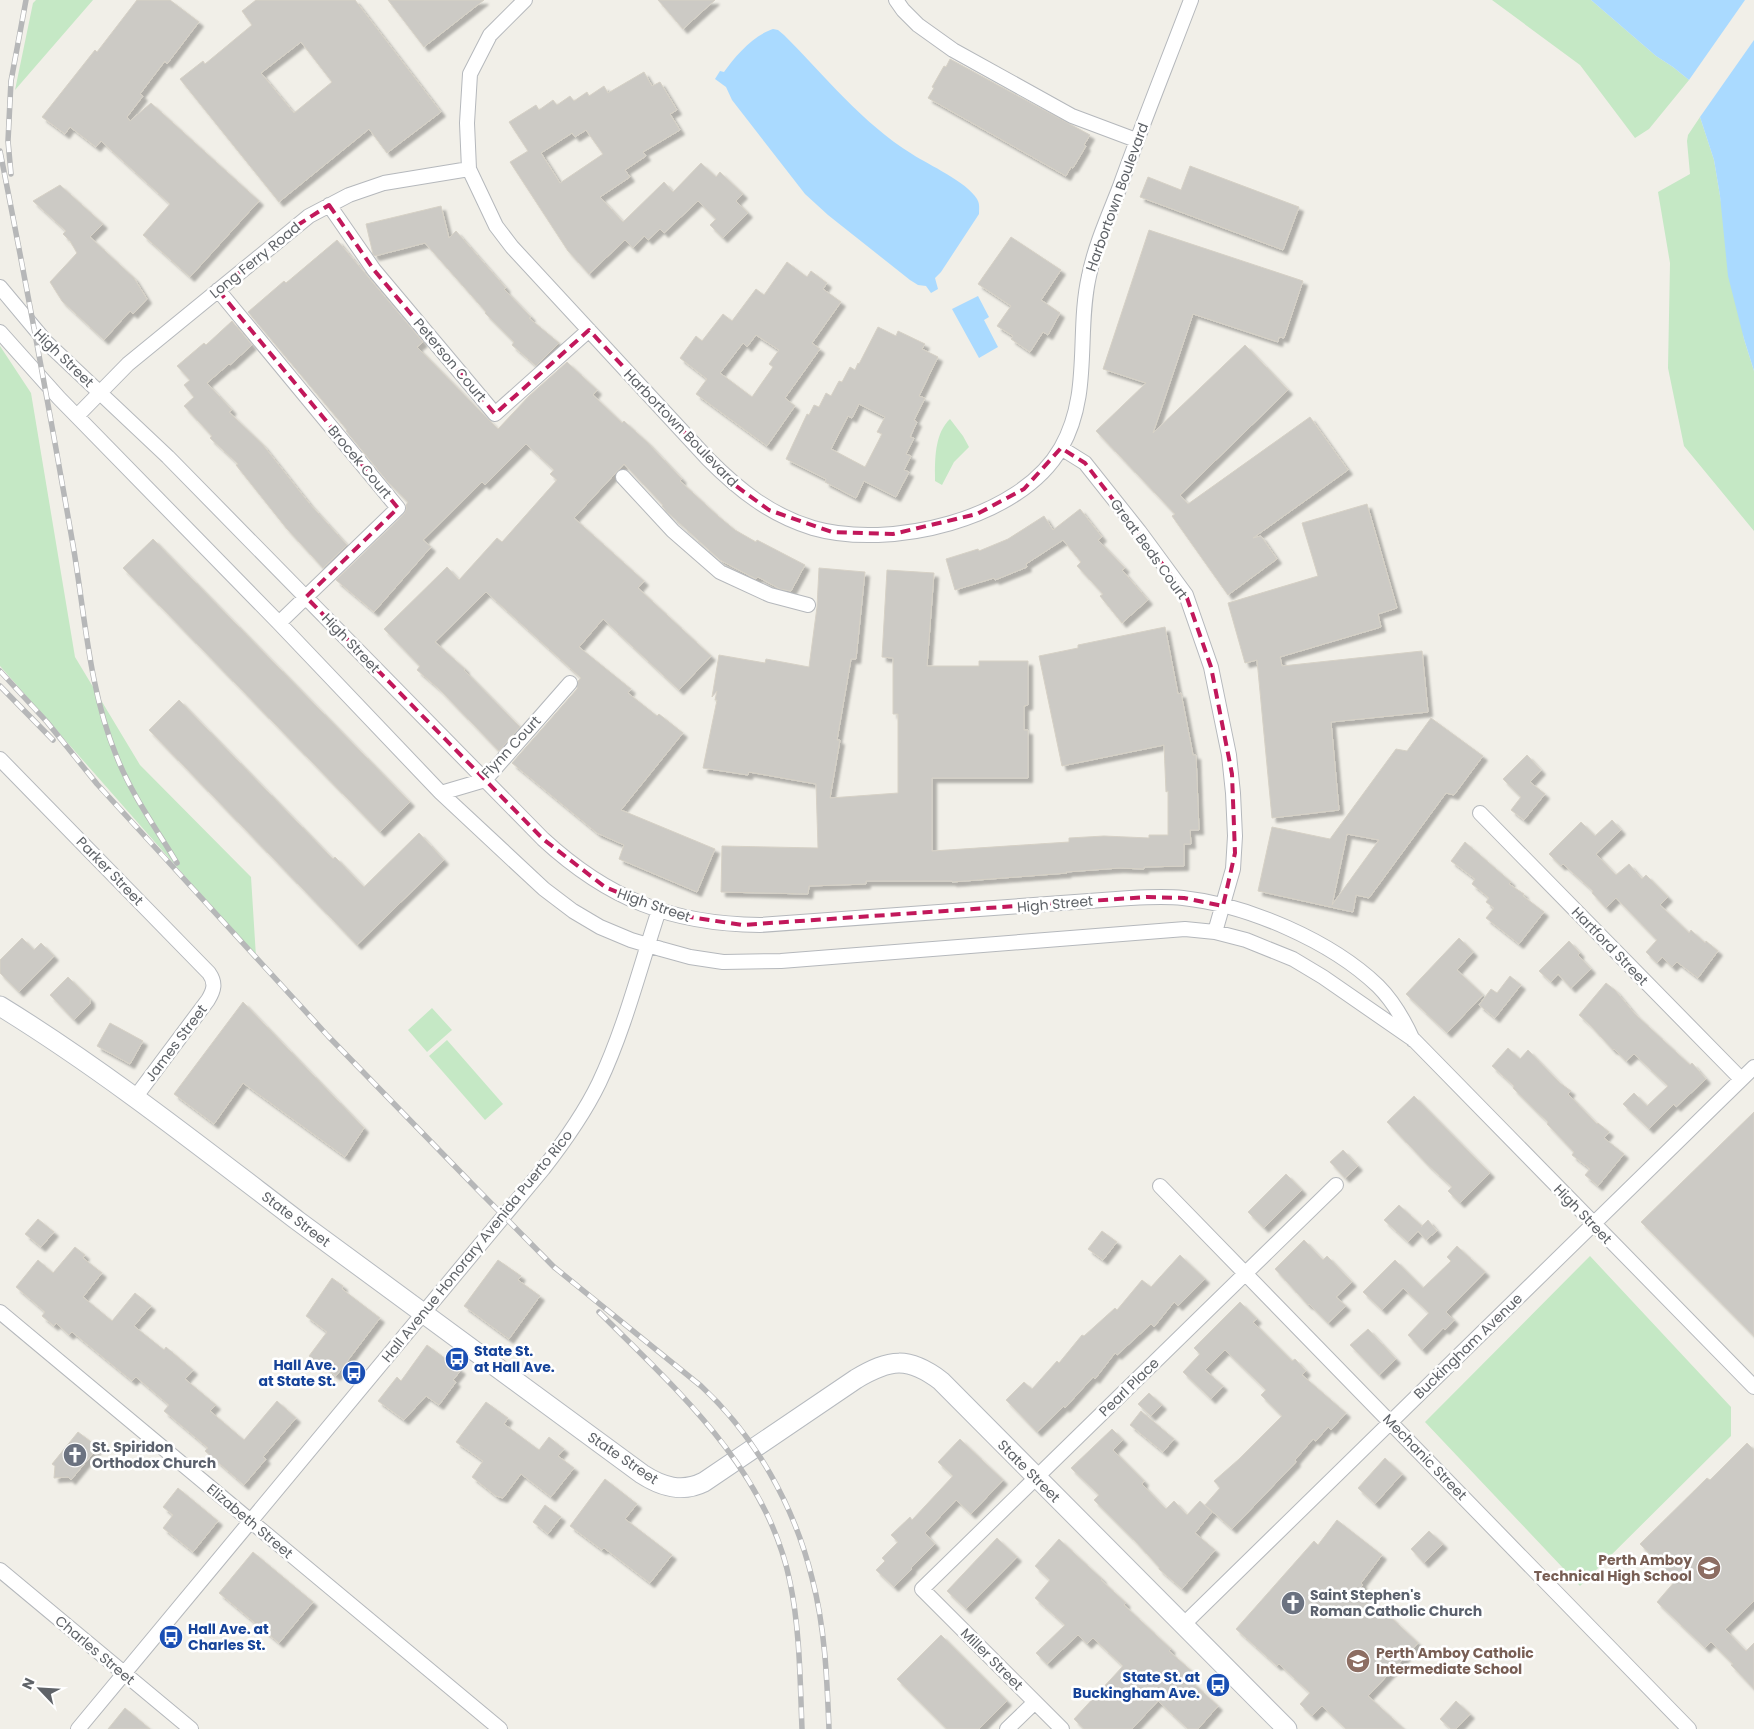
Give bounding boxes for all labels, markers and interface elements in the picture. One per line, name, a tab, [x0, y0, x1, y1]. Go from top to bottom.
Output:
street label: Harbortown Boulevard	[1081, 120, 1153, 274]
street label: Long Ferry Road	[205, 217, 305, 303]
street label: Peterson Court	[409, 314, 491, 406]
street label: High Street	[30, 324, 98, 392]
street label: Harbortown Boulevard	[619, 365, 743, 491]
street label: Brocek Court	[323, 421, 397, 503]
street label: Great Beds Court	[1106, 495, 1192, 603]
street label: High Street	[317, 609, 385, 677]
street label: Flynn Court	[477, 711, 545, 783]
street label: Parker Street	[72, 832, 148, 910]
street label: High Street	[615, 883, 693, 927]
street label: High Street	[1016, 891, 1094, 917]
street label: Hartford Street	[1567, 902, 1653, 990]
street label: James Street	[140, 1000, 212, 1086]
street label: Hall Avenue Honorary Avenida Puerto Rico	[377, 1126, 577, 1366]
street label: High Street	[1549, 1180, 1617, 1248]
street label: State Street	[258, 1187, 334, 1251]
street label: Buckingham Avenue	[1409, 1288, 1527, 1403]
place label: State St. at Hall Ave.	[474, 1341, 555, 1377]
bus stop icon: State St. at Hall Ave.	[444, 1346, 470, 1372]
street label: Pearl Place	[1094, 1353, 1164, 1421]
place label: Hall Ave. at State St.	[259, 1355, 336, 1391]
bus stop icon: Hall Ave. at State St.	[341, 1360, 367, 1386]
street label: Mechanic Street	[1378, 1409, 1472, 1505]
street label: State Street	[584, 1427, 662, 1489]
street label: State Street	[993, 1435, 1065, 1507]
place label: St. Spiridon Orthodox Church	[92, 1437, 216, 1473]
church icon: St. Spiridon Orthodox Church	[62, 1442, 88, 1468]
street label: Elizabeth Street	[203, 1479, 297, 1563]
place label: Perth Amboy Technical High School	[1534, 1550, 1692, 1586]
school or university icon: Perth Amboy Technical High School	[1696, 1555, 1722, 1581]
place label: Saint Stephen's Roman Catholic Church	[1310, 1585, 1482, 1621]
church icon: Saint Stephen's Roman Catholic Church	[1280, 1590, 1306, 1616]
street label: Charles Street	[51, 1611, 139, 1689]
place label: Hall Ave. at Charles St.	[188, 1619, 269, 1655]
street label: Miller Street	[956, 1623, 1028, 1695]
bus stop icon: Hall Ave. at Charles St.	[158, 1624, 184, 1650]
place label: Perth Amboy Catholic Intermediate School	[1376, 1643, 1534, 1679]
school or university icon: Perth Amboy Catholic Intermediate School	[1345, 1648, 1371, 1674]
north arrow	[15, 1664, 65, 1714]
place label: State St. at Buckingham Ave.	[1073, 1667, 1200, 1703]
bus stop icon: State St. at Buckingham Ave.	[1205, 1672, 1231, 1698]
text: N	[17, 1675, 40, 1693]

